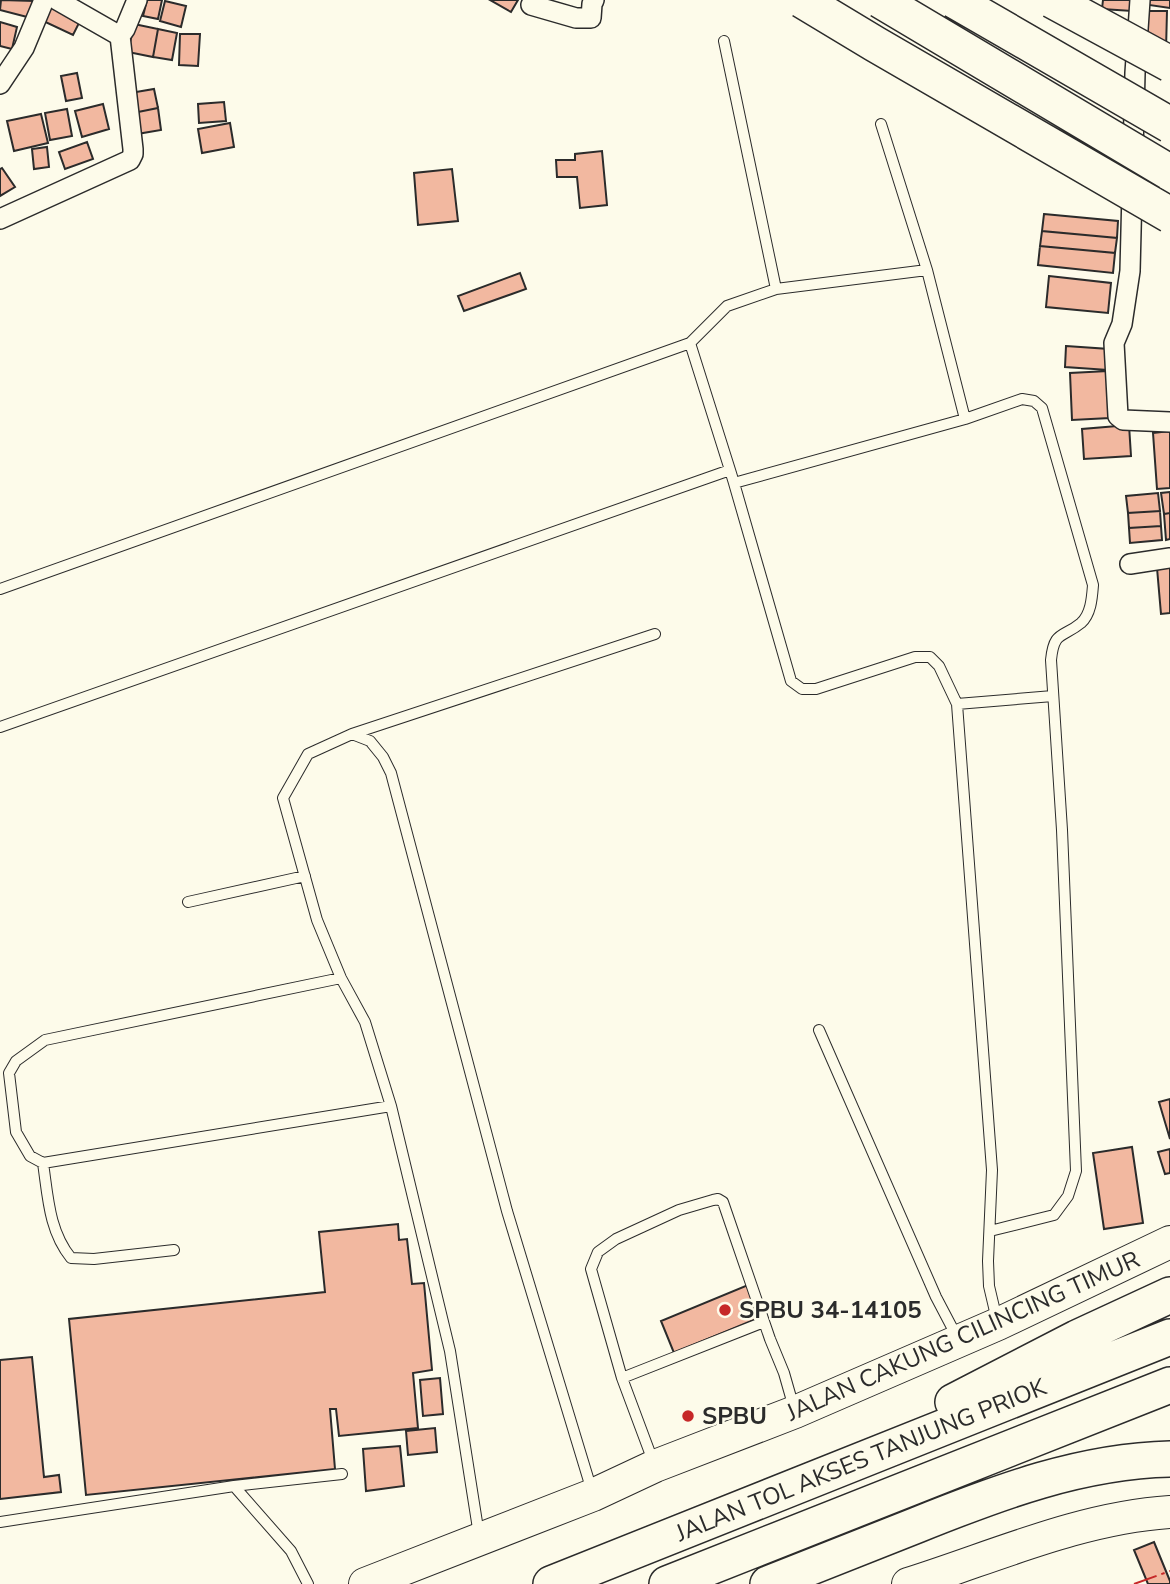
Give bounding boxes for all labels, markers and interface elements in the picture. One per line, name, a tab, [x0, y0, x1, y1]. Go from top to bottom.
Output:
street label: JALAN CAKUNG CILINCING TIMUR	[780, 1243, 1145, 1429]
place label: SPBU 34-14105	[739, 1294, 922, 1326]
marker: SPBU 34-14105	[717, 1302, 733, 1318]
street label: JALAN TOL AKSES TANJUNG PRIOK	[670, 1370, 1052, 1550]
place label: SPBU	[702, 1400, 767, 1432]
marker: SPBU	[680, 1408, 696, 1424]

